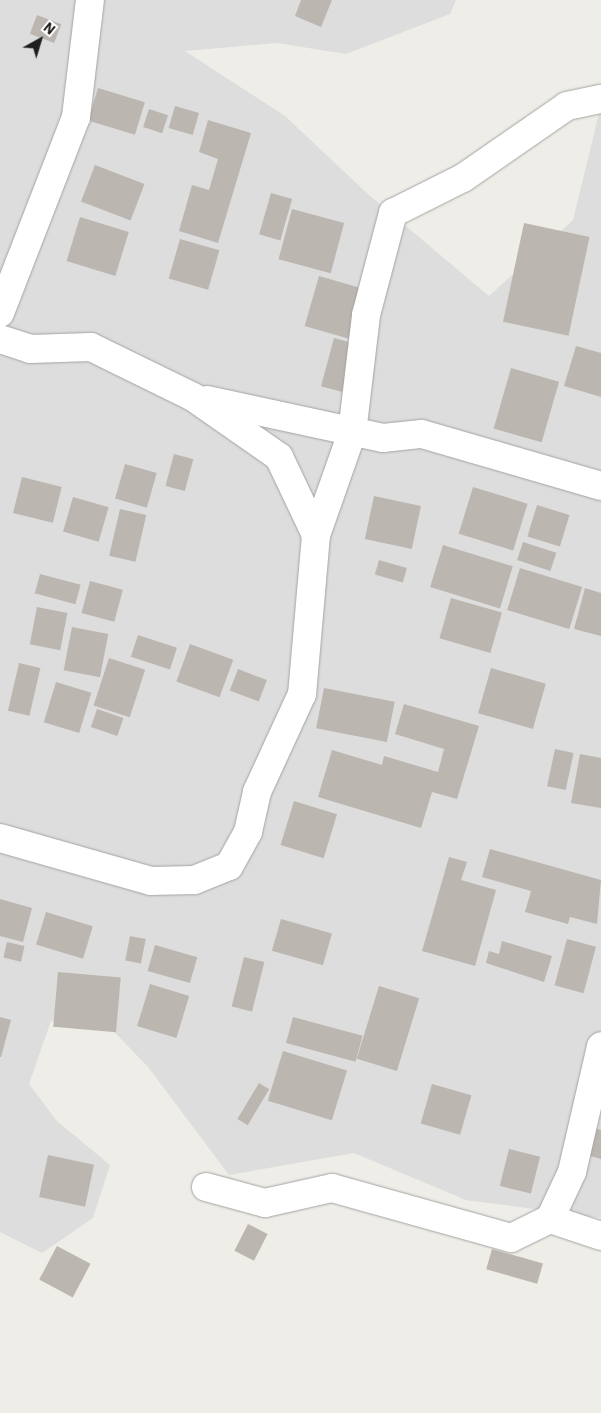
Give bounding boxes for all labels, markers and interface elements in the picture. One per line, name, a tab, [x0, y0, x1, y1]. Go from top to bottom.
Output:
north arrow	[15, 15, 65, 65]
text: N	[40, 18, 59, 39]

